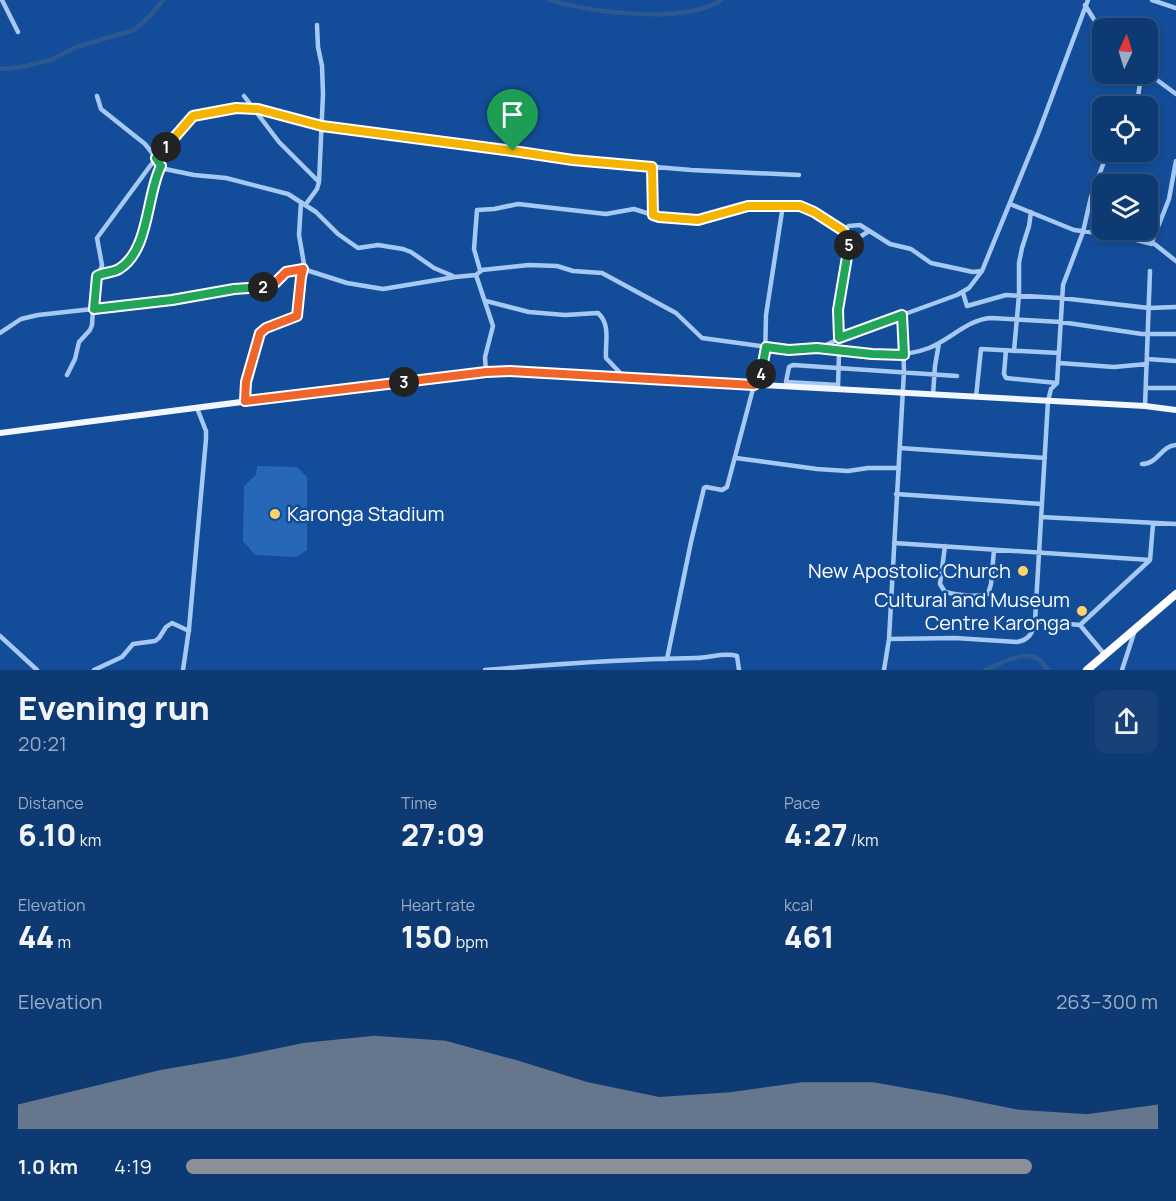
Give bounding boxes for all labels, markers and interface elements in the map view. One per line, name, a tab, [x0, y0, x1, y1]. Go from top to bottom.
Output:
north arrow	[1092, 18, 1158, 84]
map controls	[1092, 18, 1158, 240]
pin	[487, 89, 538, 151]
button: locate	[1092, 96, 1158, 162]
icon: arrive	[496, 98, 529, 131]
pin: 1	[151, 132, 181, 162]
text: 1	[162, 136, 170, 158]
button: layers	[1092, 174, 1158, 240]
pin: 5	[834, 230, 864, 260]
text: 5	[844, 234, 854, 256]
pin: 2	[248, 272, 278, 302]
text: 2	[258, 276, 268, 298]
pin: 4	[746, 359, 776, 389]
text: 4	[756, 363, 766, 385]
pin: 3	[389, 367, 419, 397]
text: 3	[399, 371, 409, 393]
place label: Karonga Stadium	[287, 500, 444, 527]
marker: Karonga Stadium	[268, 507, 282, 521]
place label: New Apostolic Church	[808, 557, 1011, 584]
marker: New Apostolic Church	[1016, 564, 1030, 578]
place label: Cultural and Museum Centre Karonga	[874, 586, 1070, 636]
marker: Cultural and Museum Centre Karonga	[1075, 604, 1089, 618]
text: Evening run	[18, 685, 210, 730]
button: share	[1095, 690, 1158, 753]
text: 20:21	[18, 730, 67, 757]
text: Distance	[18, 792, 84, 814]
text: Time	[401, 792, 437, 814]
text: Pace	[784, 792, 820, 814]
text: 6.10	[18, 814, 77, 855]
text: 27:09	[401, 814, 485, 855]
text: 4:27	[784, 814, 848, 855]
text: km	[77, 829, 101, 851]
text: /km	[848, 829, 879, 851]
text: Elevation	[18, 894, 86, 916]
text: Heart rate	[401, 894, 475, 916]
text: kcal	[784, 894, 813, 916]
text: 44	[18, 916, 54, 957]
text: 150	[401, 916, 453, 957]
text: 461	[784, 916, 834, 957]
text: m	[54, 931, 71, 953]
text: bpm	[453, 931, 488, 953]
text: Elevation	[18, 988, 102, 1015]
text: 263–300 m	[1056, 988, 1158, 1015]
text: 1.0 km	[18, 1153, 78, 1180]
text: 4:19	[114, 1153, 152, 1180]

